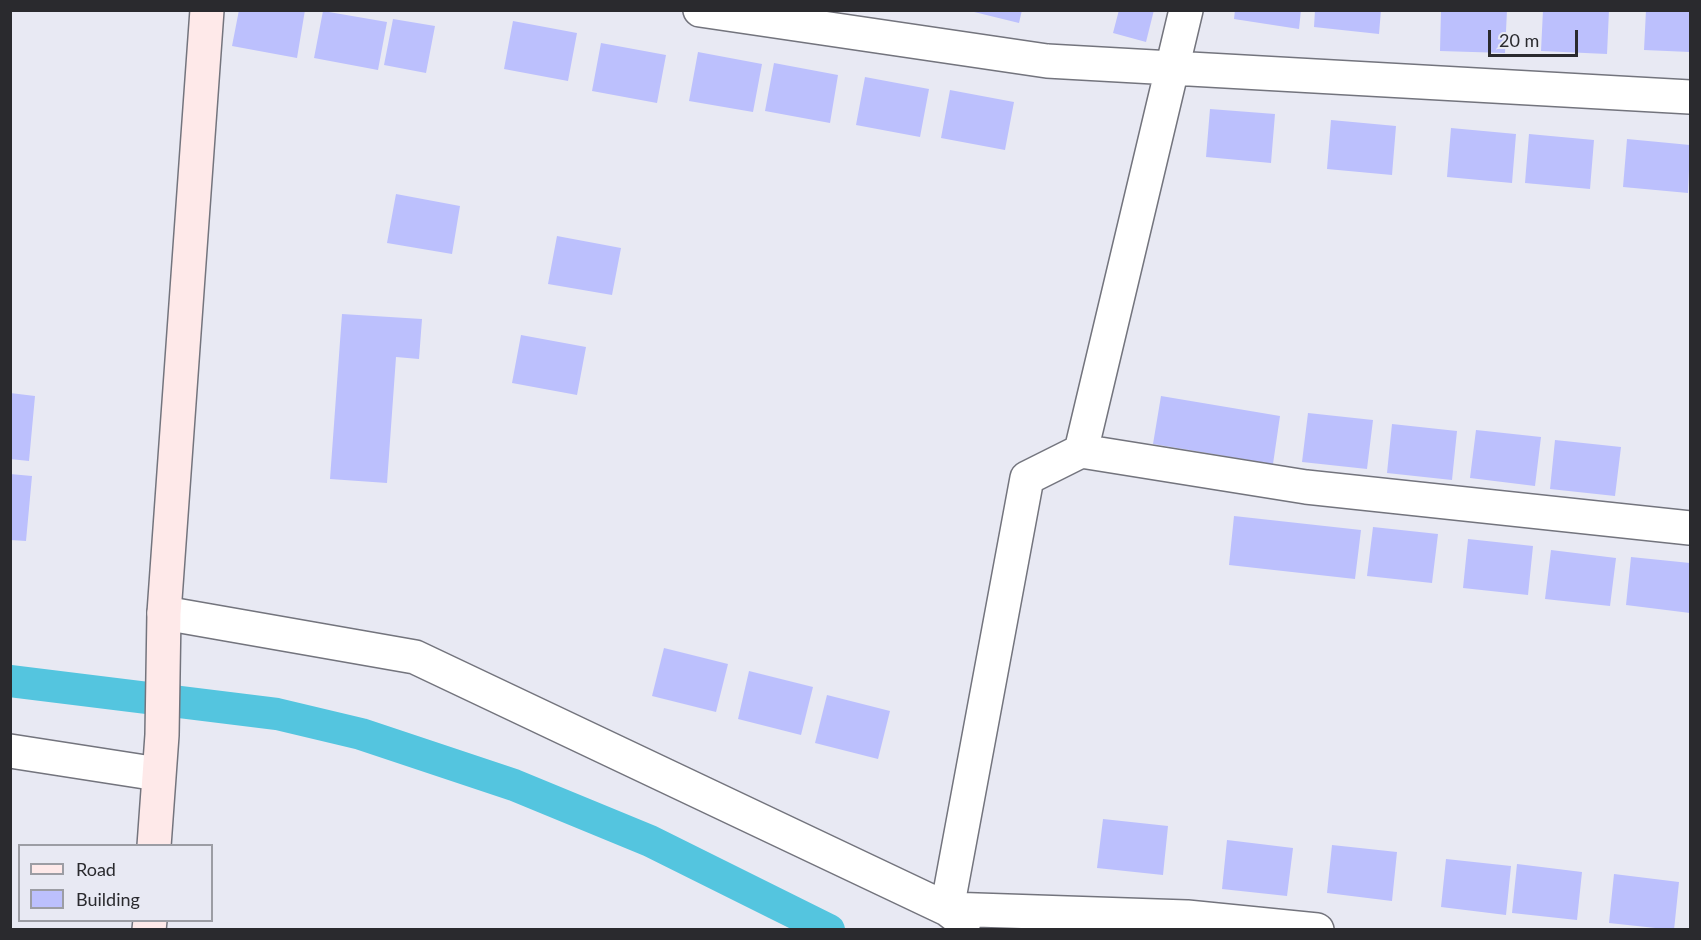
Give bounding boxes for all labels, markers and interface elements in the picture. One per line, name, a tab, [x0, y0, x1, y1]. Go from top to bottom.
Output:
scale bar	[1491, 18, 1581, 56]
text: 20 m	[1499, 29, 1539, 51]
legend	[18, 844, 213, 922]
text: Road	[76, 858, 116, 880]
text: Building	[76, 888, 140, 910]

